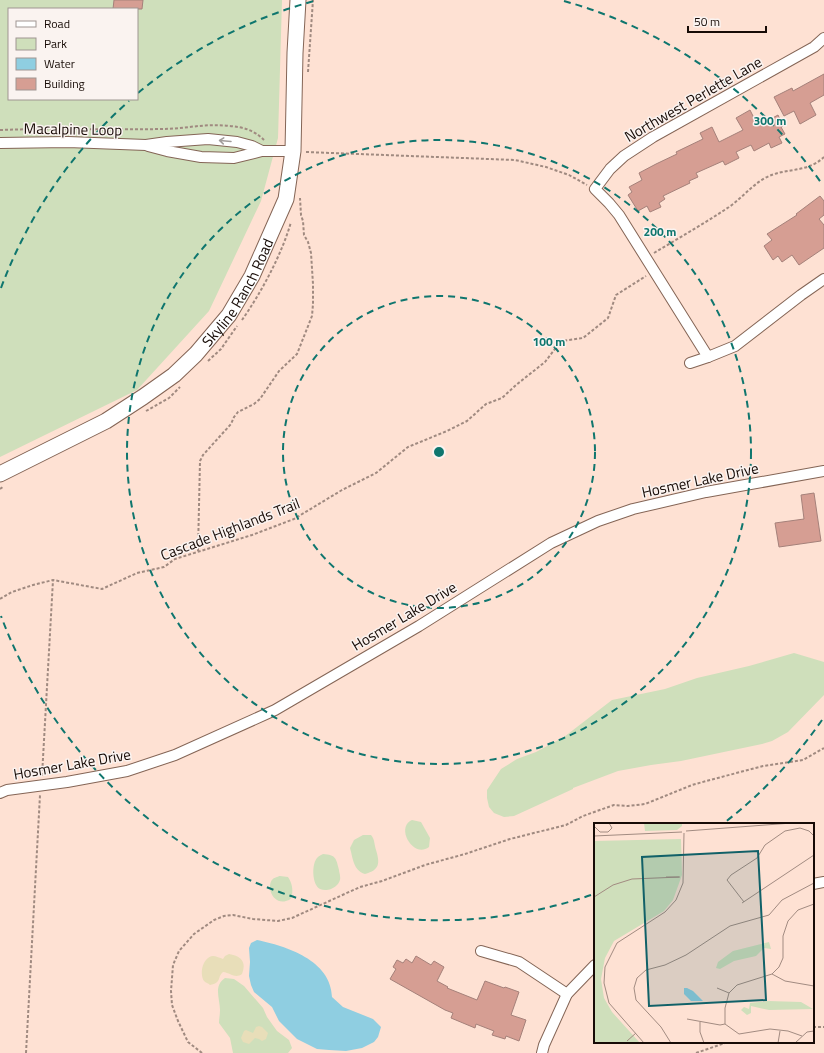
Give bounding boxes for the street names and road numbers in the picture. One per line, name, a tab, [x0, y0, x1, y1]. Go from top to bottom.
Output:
street label: Northwest Perlette Lane	[620, 50, 766, 148]
street label: Macalpine Loop	[23, 117, 123, 141]
street label: Skyline Ranch Road	[196, 234, 279, 351]
street label: Hosmer Lake Drive	[639, 456, 761, 504]
street label: Cascade Highlands Trail	[157, 492, 303, 566]
street label: Hosmer Lake Drive	[347, 576, 461, 656]
street label: Hosmer Lake Drive	[11, 742, 133, 786]

